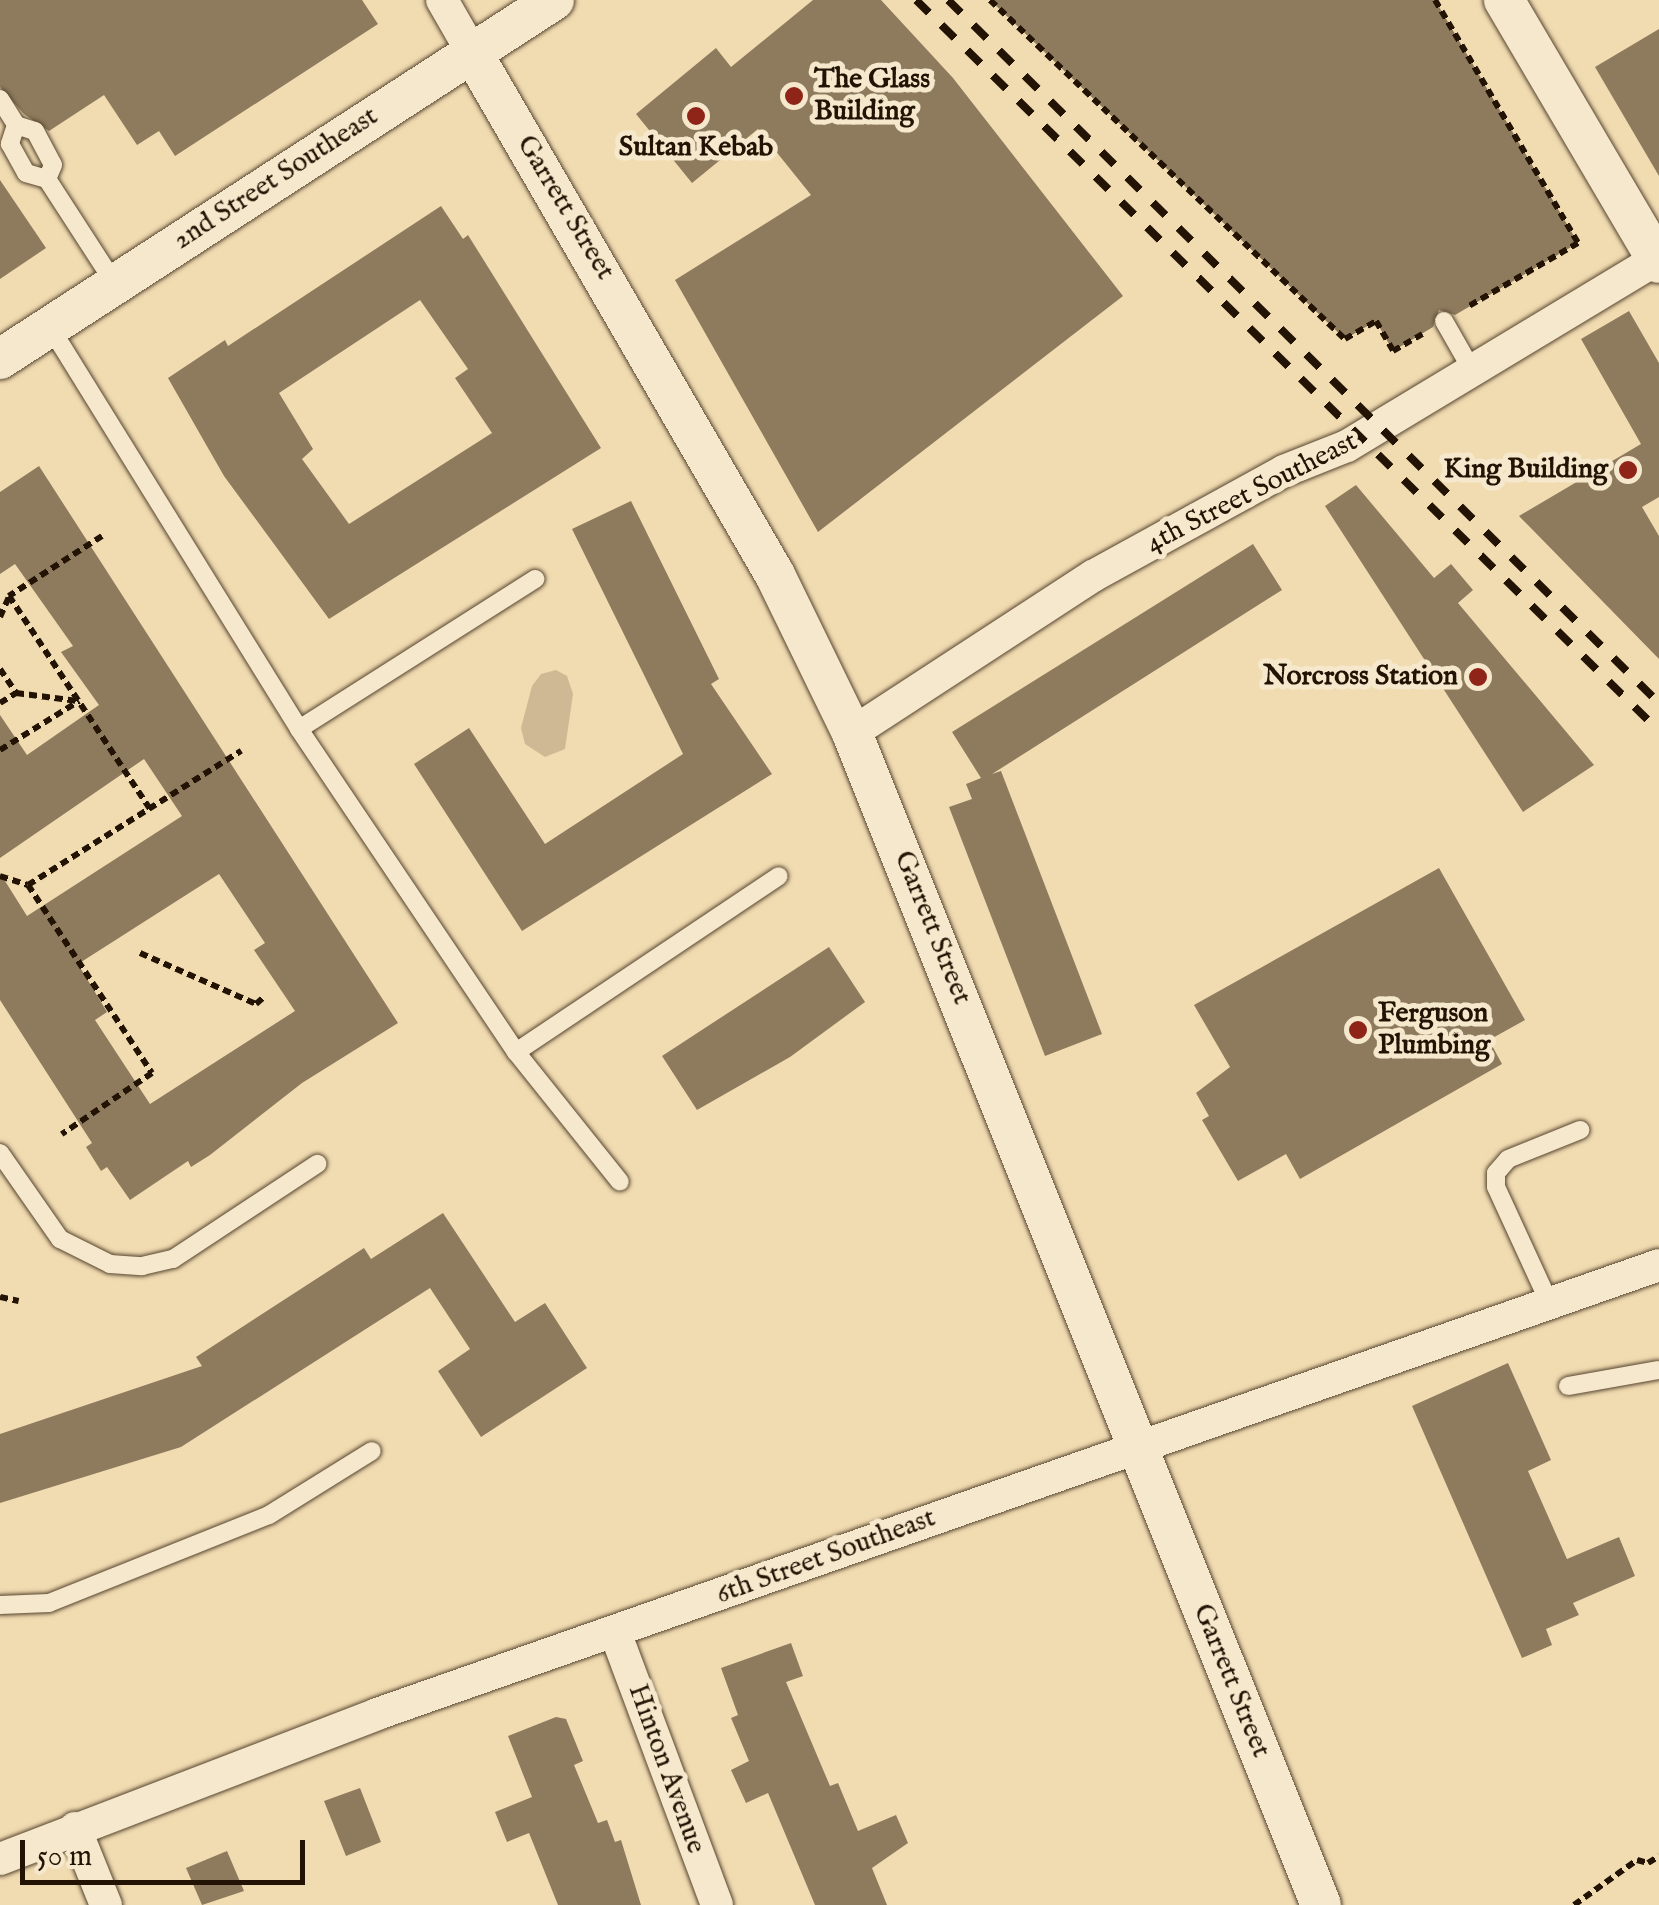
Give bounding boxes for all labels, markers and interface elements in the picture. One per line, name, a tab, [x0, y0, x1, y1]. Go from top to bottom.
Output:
place label: The Glass Building	[814, 63, 930, 129]
marker: The Glass Building	[783, 85, 805, 107]
street label: 2nd Street Southeast	[167, 100, 385, 258]
marker: Sultan Kebab	[685, 105, 707, 127]
street label: Garrett Street	[509, 130, 621, 286]
place label: Sultan Kebab	[619, 131, 773, 165]
street label: 4th Street Southeast	[1141, 425, 1363, 561]
place label: King Building	[1443, 453, 1608, 487]
marker: King Building	[1617, 459, 1639, 481]
place label: Norcross Station	[1263, 660, 1458, 694]
marker: Norcross Station	[1467, 666, 1489, 688]
street label: Garrett Street	[886, 846, 978, 1010]
place label: Ferguson Plumbing	[1378, 997, 1490, 1063]
marker: Ferguson Plumbing	[1347, 1019, 1369, 1041]
street label: 6th Street Southeast	[712, 1502, 940, 1612]
street label: Garrett Street	[1185, 1599, 1277, 1763]
street label: Hinton Avenue	[620, 1680, 712, 1858]
scale bar	[25, 1820, 310, 1882]
text: 50 m	[37, 1838, 92, 1876]

